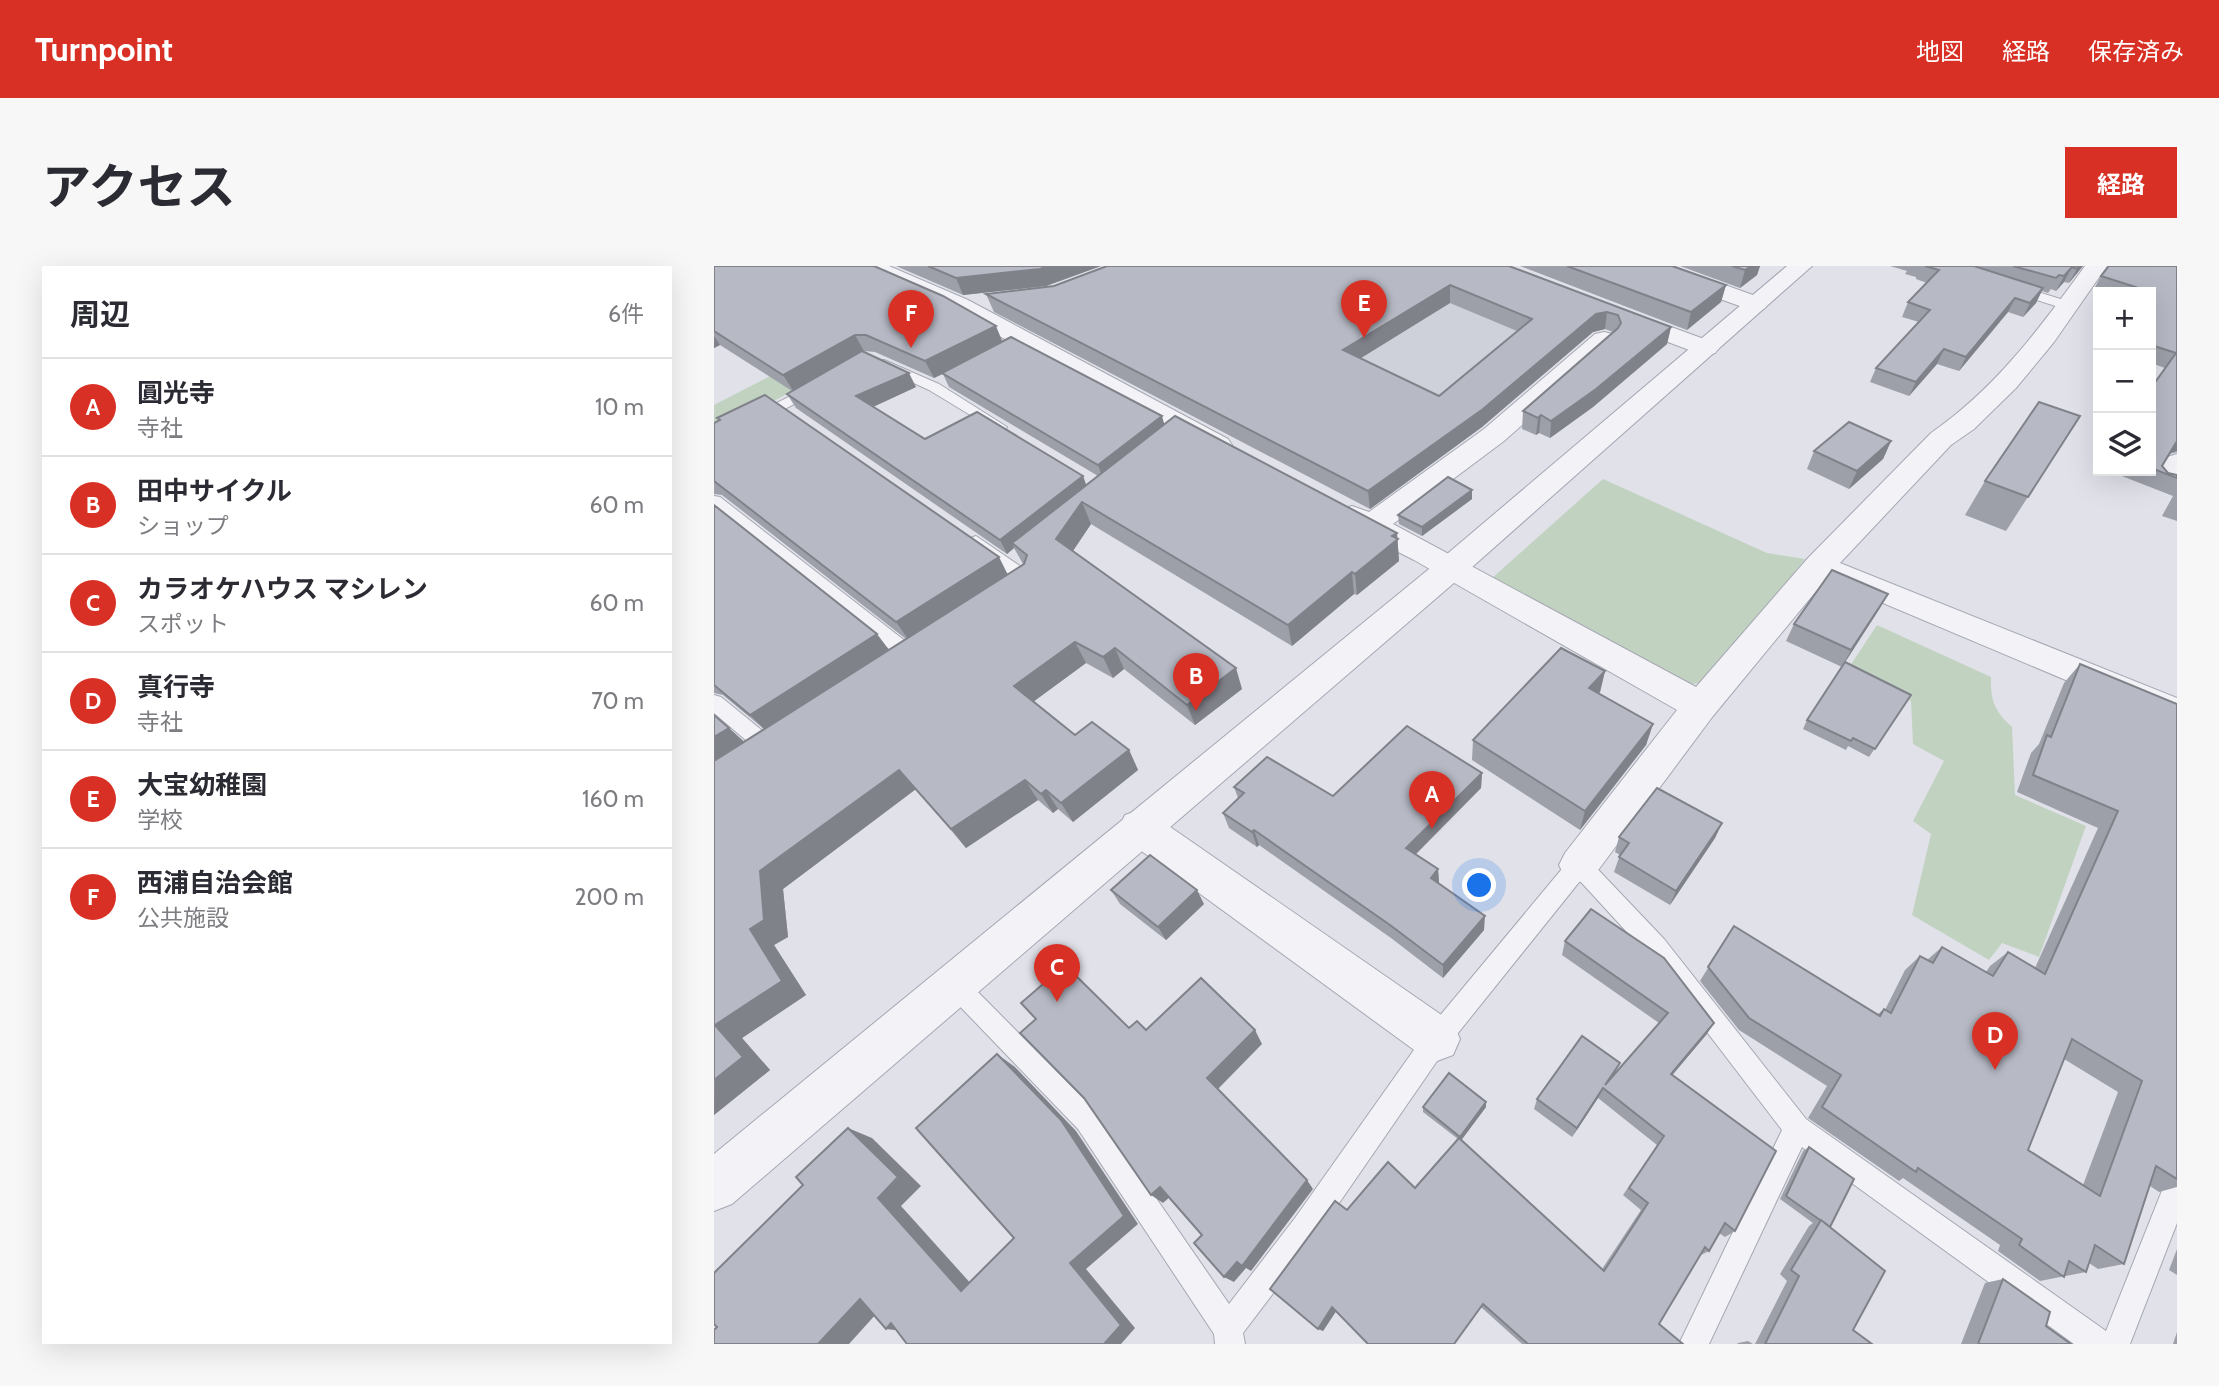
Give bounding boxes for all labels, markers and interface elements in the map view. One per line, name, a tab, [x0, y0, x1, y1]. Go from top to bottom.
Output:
text: Turnpoint	[35, 29, 173, 69]
text: 地図	[1916, 37, 1964, 66]
text: 経路	[2002, 37, 2050, 66]
text: 保存済み	[2088, 37, 2184, 66]
button: 経路	[2065, 147, 2177, 218]
text: アクセス	[42, 157, 236, 216]
pin: E	[1341, 280, 1387, 338]
map controls	[2093, 287, 2156, 476]
button: +	[2093, 287, 2156, 350]
pin: F	[888, 290, 934, 348]
text: 周辺	[70, 296, 130, 333]
text: 6件	[608, 300, 644, 328]
button: −	[2093, 350, 2156, 413]
text: 圓光寺	[137, 377, 215, 409]
text: A	[86, 393, 100, 421]
text: 10 m	[595, 393, 644, 421]
button: layers	[2093, 413, 2156, 476]
text: 寺社	[137, 414, 183, 442]
text: 田中サイクル	[137, 475, 292, 507]
text: B	[86, 491, 100, 519]
text: 60 m	[590, 491, 644, 519]
text: ショップ	[137, 512, 229, 540]
text: カラオケハウス マシレン	[137, 573, 428, 605]
text: C	[86, 589, 100, 617]
text: 60 m	[590, 589, 644, 617]
text: スポット	[137, 610, 229, 638]
pin: B	[1173, 653, 1219, 711]
text: 真行寺	[137, 671, 215, 703]
text: D	[85, 687, 101, 715]
text: 70 m	[591, 687, 644, 715]
text: 寺社	[137, 708, 183, 736]
text: 大宝幼稚園	[137, 769, 267, 801]
pin: A	[1409, 771, 1455, 829]
text: E	[86, 785, 100, 813]
text: 160 m	[582, 785, 644, 813]
text: 学校	[137, 806, 183, 834]
text: 西浦自治会館	[137, 867, 293, 899]
your location	[1462, 868, 1496, 902]
text: F	[87, 883, 99, 911]
text: 200 m	[574, 883, 644, 911]
text: 公共施設	[137, 904, 229, 932]
pin: C	[1034, 944, 1080, 1002]
pin: D	[1972, 1012, 2018, 1070]

